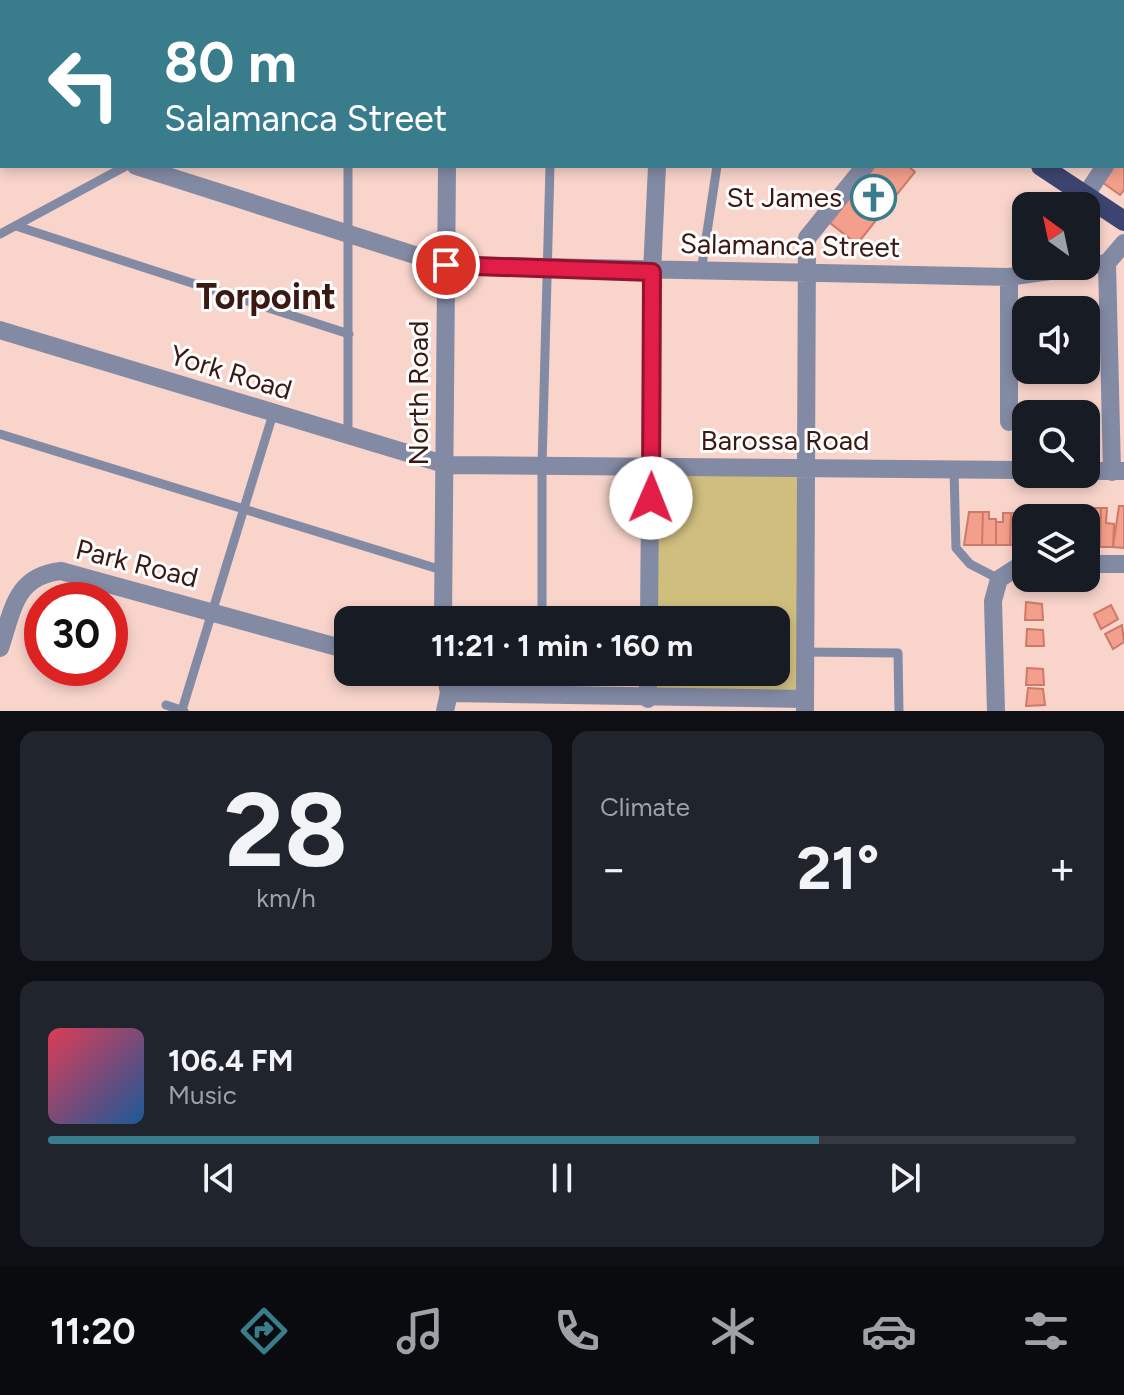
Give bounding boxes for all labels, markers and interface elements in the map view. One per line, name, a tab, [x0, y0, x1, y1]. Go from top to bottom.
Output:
text: 80 m	[164, 29, 297, 96]
icon: left	[32, 32, 136, 136]
text: Salamanca Street	[164, 97, 447, 140]
church icon: St James	[849, 173, 897, 221]
place label: St James	[726, 180, 842, 214]
north arrow	[1012, 192, 1100, 280]
map controls	[1012, 192, 1100, 592]
street label: Salamanca Street	[680, 226, 900, 264]
pin	[412, 231, 480, 299]
icon: arrive	[424, 243, 468, 287]
district label: Torpoint	[196, 275, 336, 318]
button: sound	[1012, 296, 1100, 384]
street label: North Road	[401, 321, 435, 465]
street label: York Road	[166, 337, 296, 407]
button: search	[1012, 400, 1100, 488]
street label: Barossa Road	[701, 423, 869, 457]
position arrow	[609, 456, 693, 540]
button: layers	[1012, 504, 1100, 592]
street label: Park Road	[72, 531, 202, 595]
speed limit sign: 30	[24, 582, 128, 686]
text: 11:21 · 1 min · 160 m	[431, 627, 693, 664]
text: 28	[224, 767, 348, 892]
text: Climate	[600, 791, 690, 823]
text: 21°	[797, 832, 879, 904]
text: −	[600, 842, 627, 895]
text: +	[1049, 842, 1076, 895]
text: km/h	[256, 882, 316, 914]
text: 106.4 FM	[168, 1042, 293, 1079]
text: Music	[168, 1079, 237, 1111]
icon: previous	[197, 1156, 241, 1200]
icon: pause	[540, 1156, 584, 1200]
icon: next	[883, 1156, 927, 1200]
icon: directions	[236, 1303, 292, 1359]
icon: music	[392, 1303, 448, 1359]
icon: phone	[549, 1303, 605, 1359]
icon: climate	[705, 1303, 761, 1359]
icon: car	[861, 1303, 917, 1359]
icon: filters	[1018, 1303, 1074, 1359]
text: 11:20	[50, 1310, 136, 1353]

